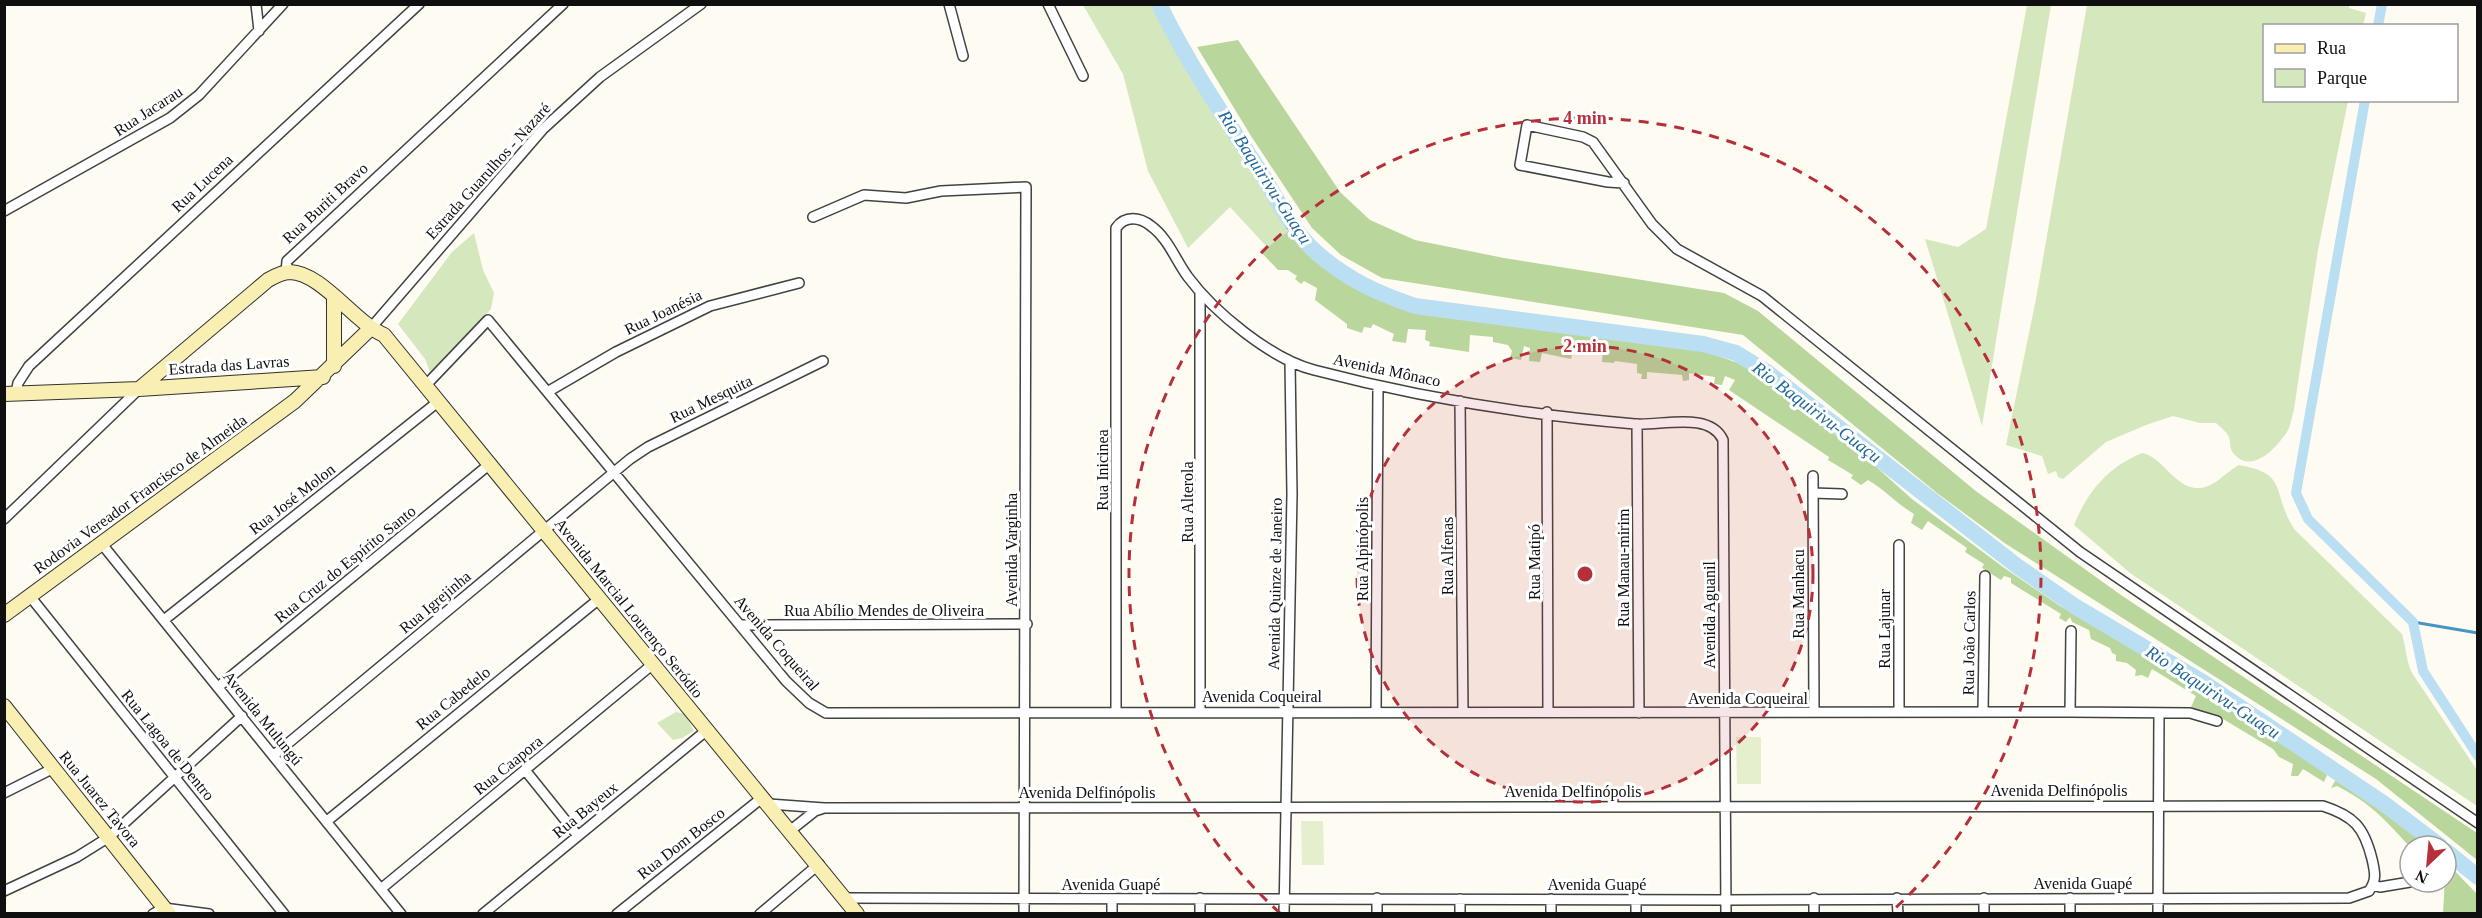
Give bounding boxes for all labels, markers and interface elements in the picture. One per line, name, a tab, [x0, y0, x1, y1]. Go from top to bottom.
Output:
legend	[2263, 24, 2458, 102]
text: Rua	[2317, 38, 2346, 58]
text: Parque	[2317, 68, 2367, 88]
street label: Rua Jacarau	[111, 83, 185, 139]
street label: Estrada Guarulhos - Nazaré	[422, 99, 554, 243]
water label: Rio Baquirivu-Guaçu	[1214, 106, 1316, 248]
text: 4 min	[1563, 108, 1607, 128]
street label: Rua Lucena	[168, 151, 236, 215]
street label: Rua Buriti Bravo	[279, 159, 371, 247]
street label: Rua Joanésia	[622, 286, 704, 338]
text: 2 min	[1563, 336, 1607, 356]
street label: Avenida Mônaco	[1332, 350, 1442, 390]
street label: Estrada das Lavras	[168, 352, 290, 378]
water label: Rio Baquirivu-Guaçu	[1748, 357, 1885, 467]
street label: Rua Mesquita	[667, 372, 755, 427]
street label: Rodovia Vereador Francisco de Almeida	[30, 411, 250, 577]
street label: Rua Inicinea	[1094, 429, 1111, 511]
street label: Rua José Molon	[246, 460, 338, 538]
street label: Rua Alterola	[1179, 461, 1196, 543]
street label: Avenida Varginha	[1003, 493, 1021, 607]
street label: Rua Alpinópolis	[1354, 497, 1372, 601]
street label: Avenida Quinze de Janeiro	[1265, 498, 1285, 670]
street label: Rua Cruz do Espírito Santo	[271, 502, 419, 627]
street label: Rua Manau-mirim	[1615, 508, 1632, 627]
street label: Avenida Marcial Lourenço Seródio	[551, 515, 707, 702]
street label: Rua Alfenas	[1439, 517, 1456, 595]
street label: Rua Matipó	[1526, 524, 1544, 600]
street label: Rua Manhacu	[1790, 549, 1807, 639]
street label: Avenida Aguanil	[1701, 561, 1719, 669]
centre of rings	[1575, 564, 1595, 584]
street label: Rua Igrejinha	[396, 567, 475, 637]
street label: Rua Lajunar	[1876, 589, 1894, 669]
street label: Rua João Carlos	[1960, 590, 1978, 696]
street label: Avenida Coqueiral	[730, 592, 823, 695]
street label: Rua Abílio Mendes de Oliveira	[784, 602, 984, 619]
water label: Rio Baquirivu-Guaçu	[2142, 641, 2284, 743]
street label: Rua Cabedelo	[413, 663, 493, 733]
street label: Avenida Mulungú	[219, 668, 306, 769]
street label: Rua Lagoa de Dentro	[117, 686, 218, 804]
street label: Avenida Coqueiral	[1202, 688, 1323, 706]
street label: Avenida Coqueiral	[1688, 690, 1809, 708]
street label: Rua Caapora	[470, 732, 546, 799]
street label: Rua Juarez Tavora	[56, 748, 144, 850]
street label: Rua Bayeux	[549, 779, 622, 842]
street label: Avenida Delfinópolis	[1990, 782, 2128, 800]
street label: Avenida Delfinópolis	[1504, 783, 1642, 801]
street label: Avenida Delfinópolis	[1018, 784, 1156, 802]
street label: Rua Dom Bosco	[634, 804, 728, 882]
north arrow	[2398, 834, 2458, 894]
text: N	[2412, 867, 2431, 887]
street label: Avenida Guapé	[2034, 875, 2132, 893]
street label: Avenida Guapé	[1062, 876, 1160, 894]
street label: Avenida Guapé	[1548, 876, 1646, 894]

